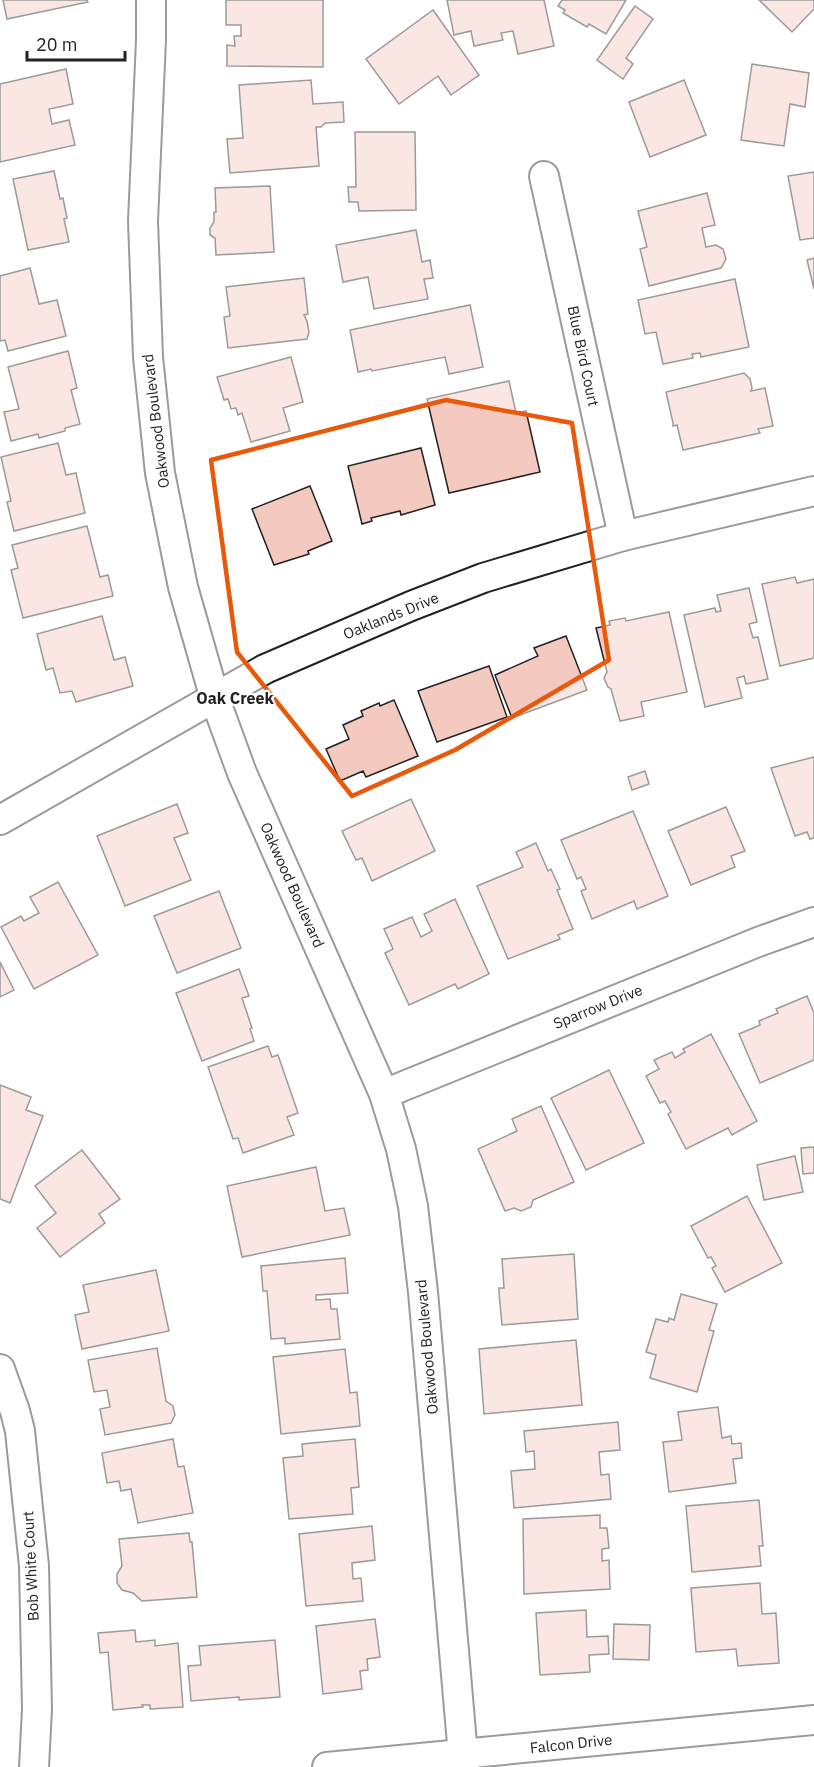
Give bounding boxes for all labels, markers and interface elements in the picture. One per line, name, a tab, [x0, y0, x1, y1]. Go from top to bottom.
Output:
scale bar	[27, 24, 124, 62]
text: 20 m	[36, 33, 78, 56]
street label: Blue Bird Court	[564, 304, 603, 408]
street label: Oakwood Boulevard	[138, 353, 173, 489]
street label: Oaklands Drive	[340, 588, 441, 643]
district label: Oak Creek	[196, 688, 275, 708]
street label: Oakwood Boulevard	[256, 819, 329, 950]
street label: Sparrow Drive	[550, 980, 645, 1033]
street label: Oakwood Boulevard	[411, 1279, 442, 1415]
street label: Bob White Court	[18, 1511, 43, 1622]
street label: Falcon Drive	[529, 1730, 613, 1757]

